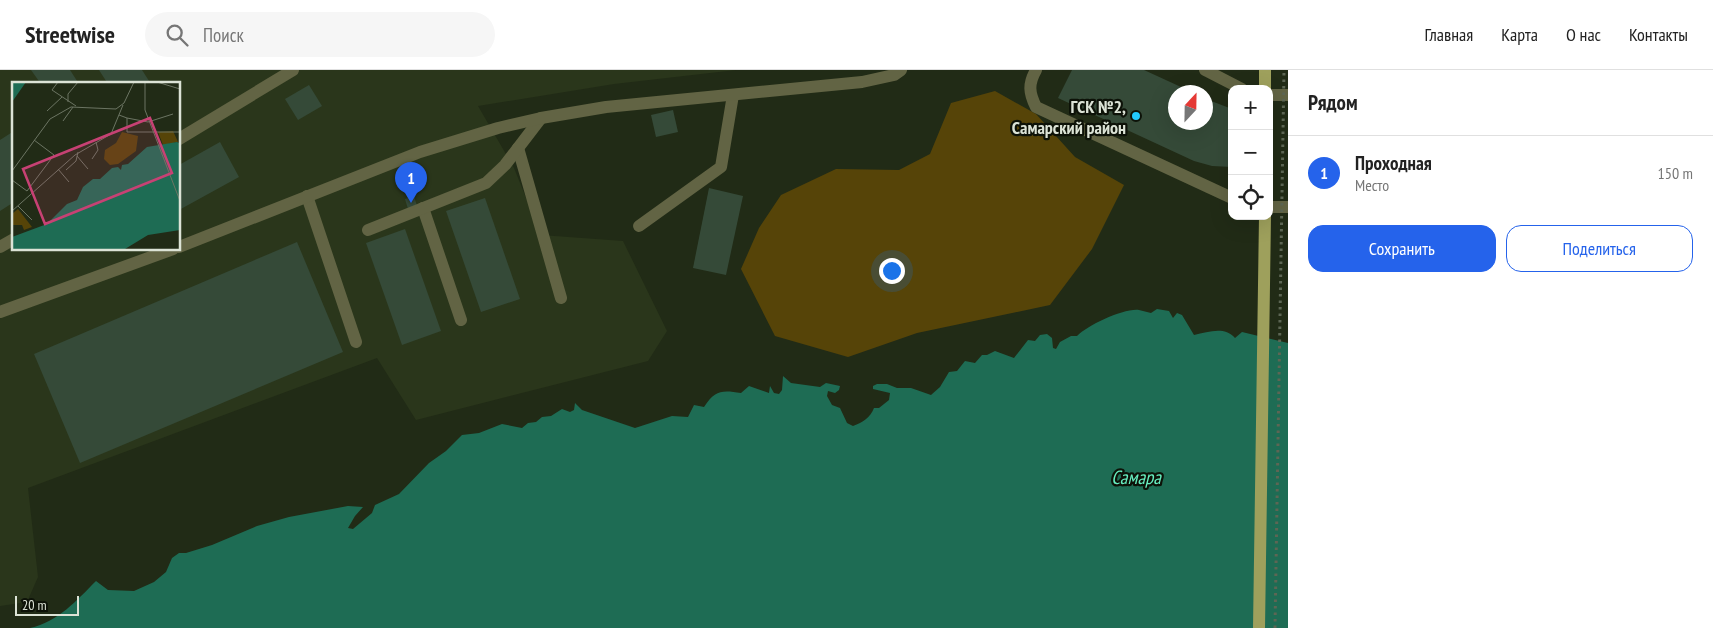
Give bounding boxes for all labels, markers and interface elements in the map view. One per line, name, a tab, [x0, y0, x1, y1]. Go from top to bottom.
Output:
search box	[145, 12, 495, 57]
text: Streetwise	[25, 19, 115, 50]
icon: search	[163, 21, 191, 49]
text: Поиск	[203, 23, 244, 47]
text: Главная	[1425, 23, 1473, 46]
text: Карта	[1501, 23, 1538, 46]
text: О нас	[1566, 23, 1601, 46]
text: Контакты	[1629, 23, 1688, 46]
inset map	[12, 82, 180, 250]
north arrow	[1168, 85, 1213, 130]
map controls	[1228, 85, 1273, 220]
button: +	[1228, 85, 1273, 130]
text: Рядом	[1308, 89, 1358, 116]
place label: ГСК №2, Самарский район	[1012, 95, 1126, 139]
marker: ГСК №2, Самарский район	[1130, 110, 1142, 122]
button: −	[1228, 130, 1273, 175]
text: Проходная	[1355, 151, 1432, 175]
pin: 1	[395, 162, 427, 203]
text: 1	[1320, 163, 1328, 183]
text: 150 m	[1658, 163, 1693, 183]
button: locate	[1228, 175, 1273, 220]
text: Место	[1355, 175, 1389, 195]
button: Сохранить	[1308, 225, 1496, 272]
button: Поделиться	[1506, 225, 1693, 272]
your location	[879, 258, 905, 284]
water label: Самара	[1111, 465, 1162, 489]
scale bar	[15, 593, 79, 616]
text: 20 m	[22, 596, 47, 614]

